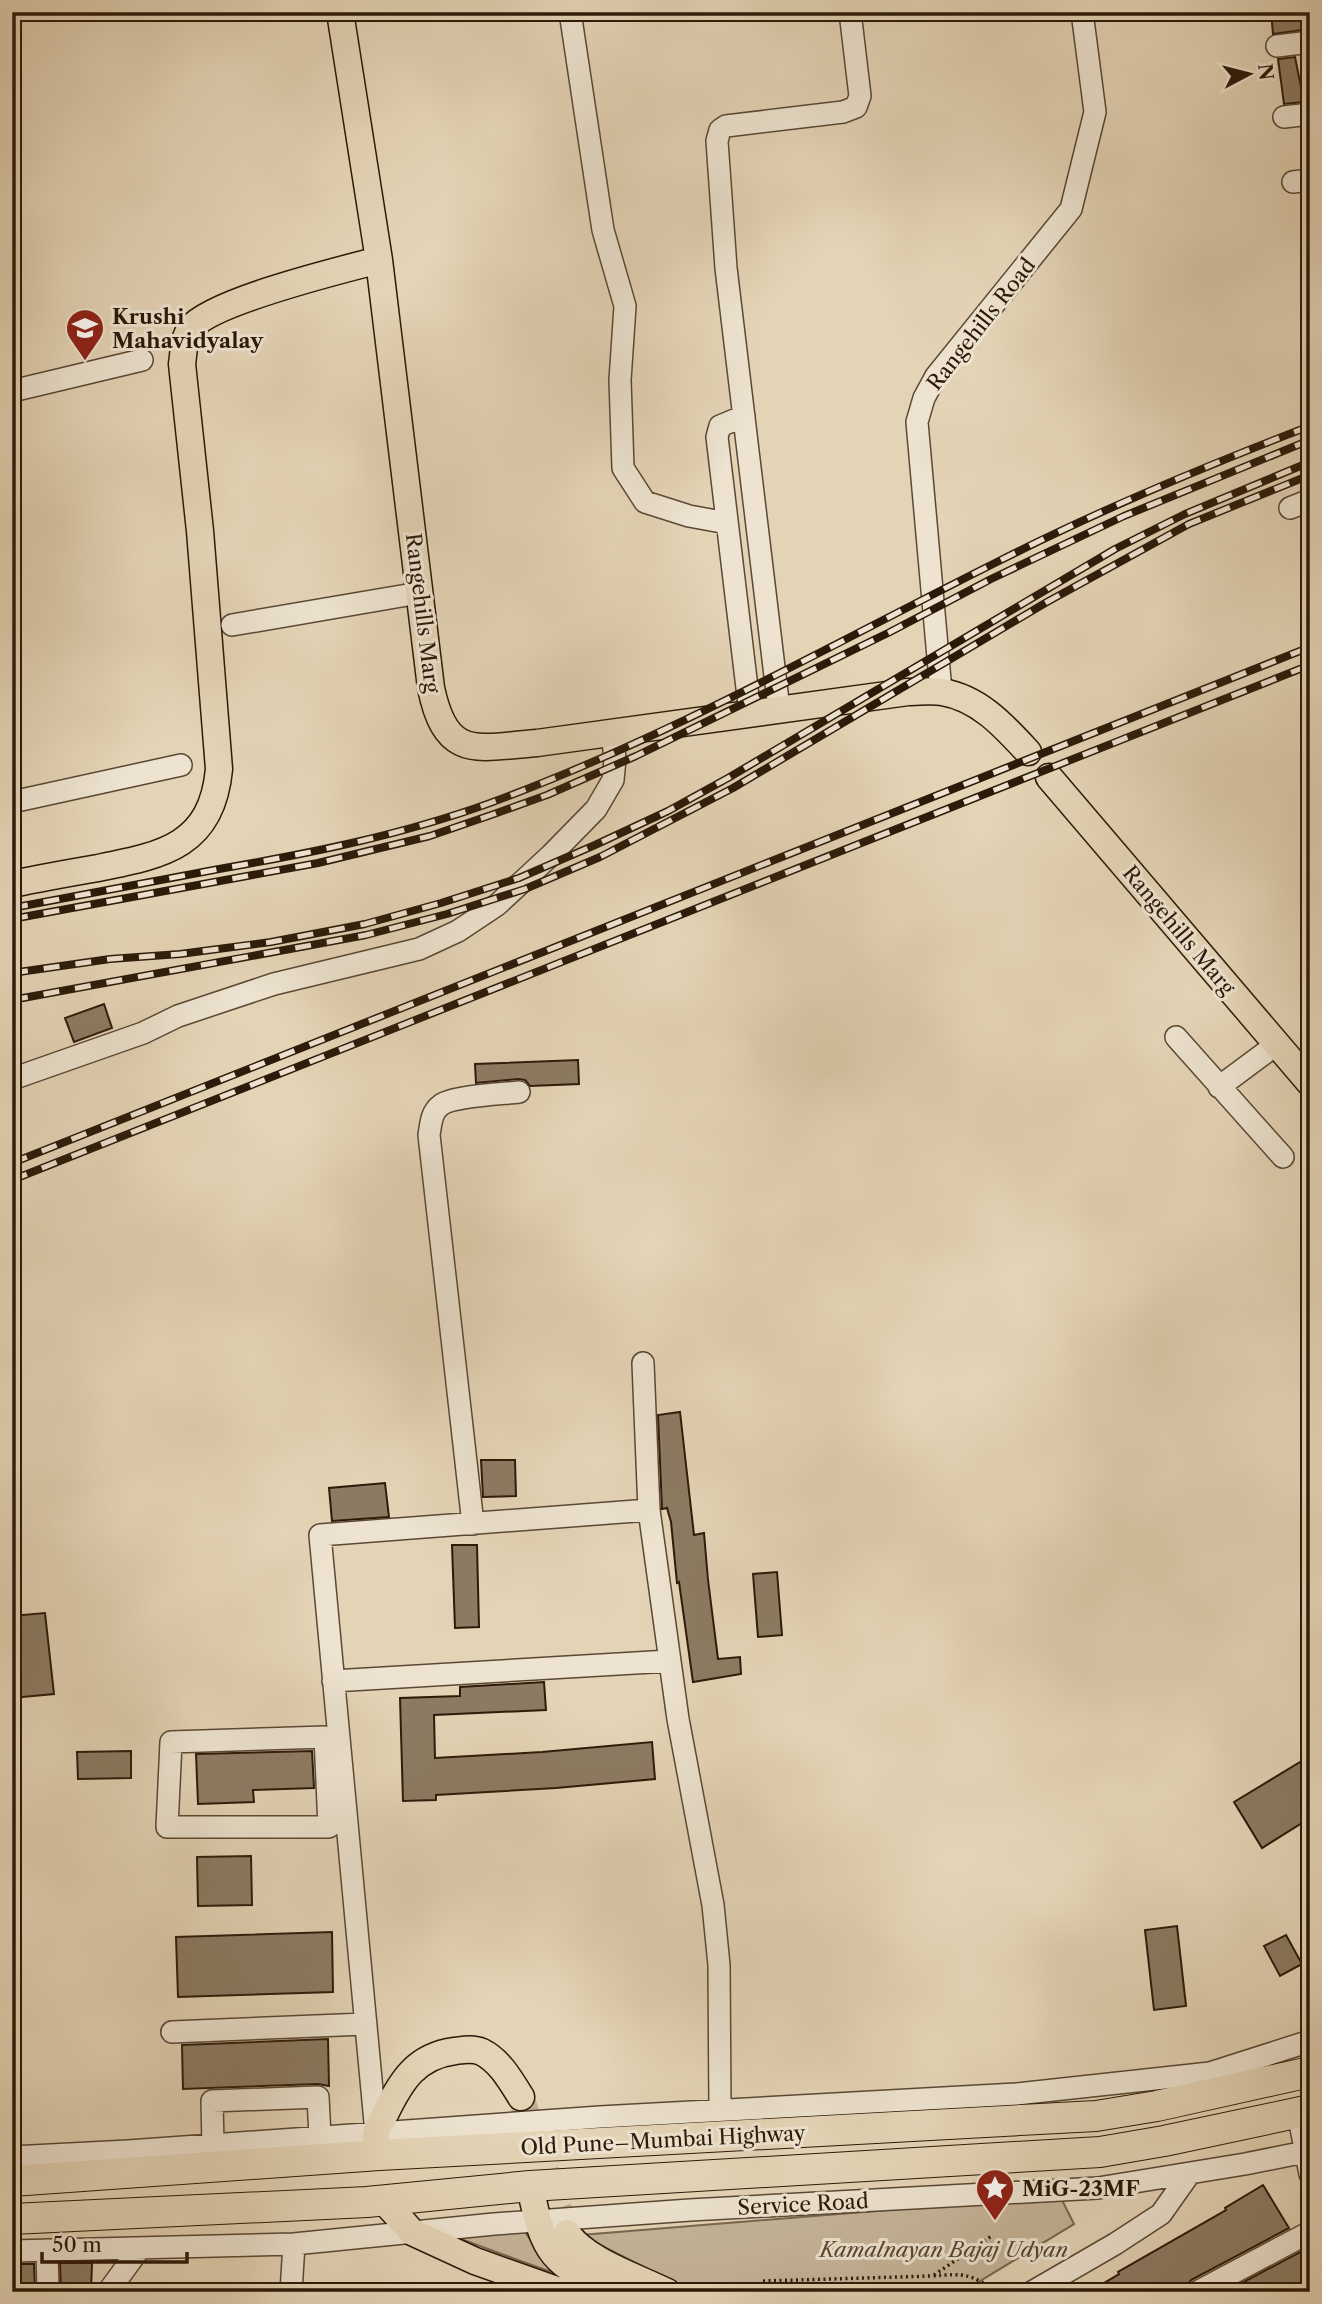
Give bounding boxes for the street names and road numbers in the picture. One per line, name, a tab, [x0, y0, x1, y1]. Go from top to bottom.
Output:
street label: Rangehills Road	[922, 253, 1041, 395]
street label: Rangehills Marg	[401, 532, 445, 695]
street label: Rangehills Marg	[1118, 860, 1241, 1000]
street label: Old Pune–Mumbai Highway	[520, 2120, 806, 2160]
street label: Service Road	[737, 2188, 869, 2220]

